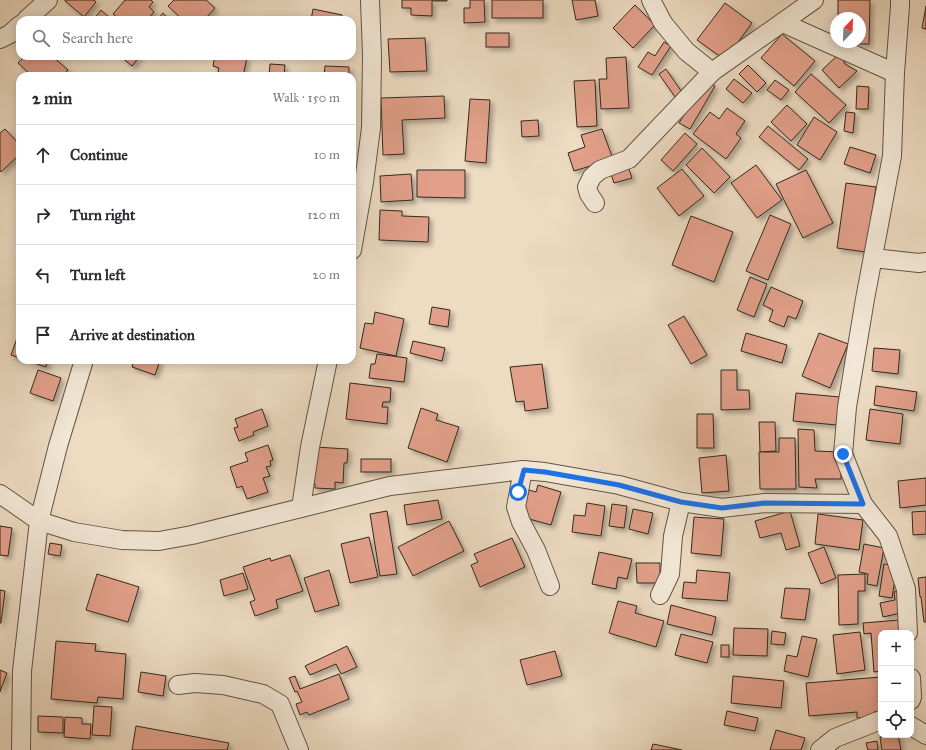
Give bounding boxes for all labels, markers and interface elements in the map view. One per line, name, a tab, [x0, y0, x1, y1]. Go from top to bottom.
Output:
north arrow	[830, 12, 866, 48]
search box	[16, 16, 356, 60]
icon: search	[30, 27, 52, 49]
text: Search here	[62, 29, 133, 47]
text: 2 min	[32, 88, 72, 109]
text: Walk · 150 m	[272, 90, 340, 106]
icon: ahead	[32, 144, 54, 166]
text: Continue	[70, 146, 128, 164]
text: 10 m	[314, 147, 340, 163]
icon: right	[32, 204, 54, 226]
text: Turn right	[70, 206, 135, 224]
text: 120 m	[307, 207, 340, 223]
icon: left	[32, 264, 54, 286]
text: Turn left	[70, 266, 126, 284]
text: 20 m	[312, 267, 340, 283]
icon: arrive	[32, 324, 54, 346]
text: Arrive at destination	[70, 326, 195, 344]
route end	[834, 445, 852, 463]
route start	[509, 483, 527, 501]
map controls	[878, 630, 914, 738]
button: +	[878, 630, 914, 666]
button: −	[878, 666, 914, 702]
button: locate	[878, 702, 914, 738]

